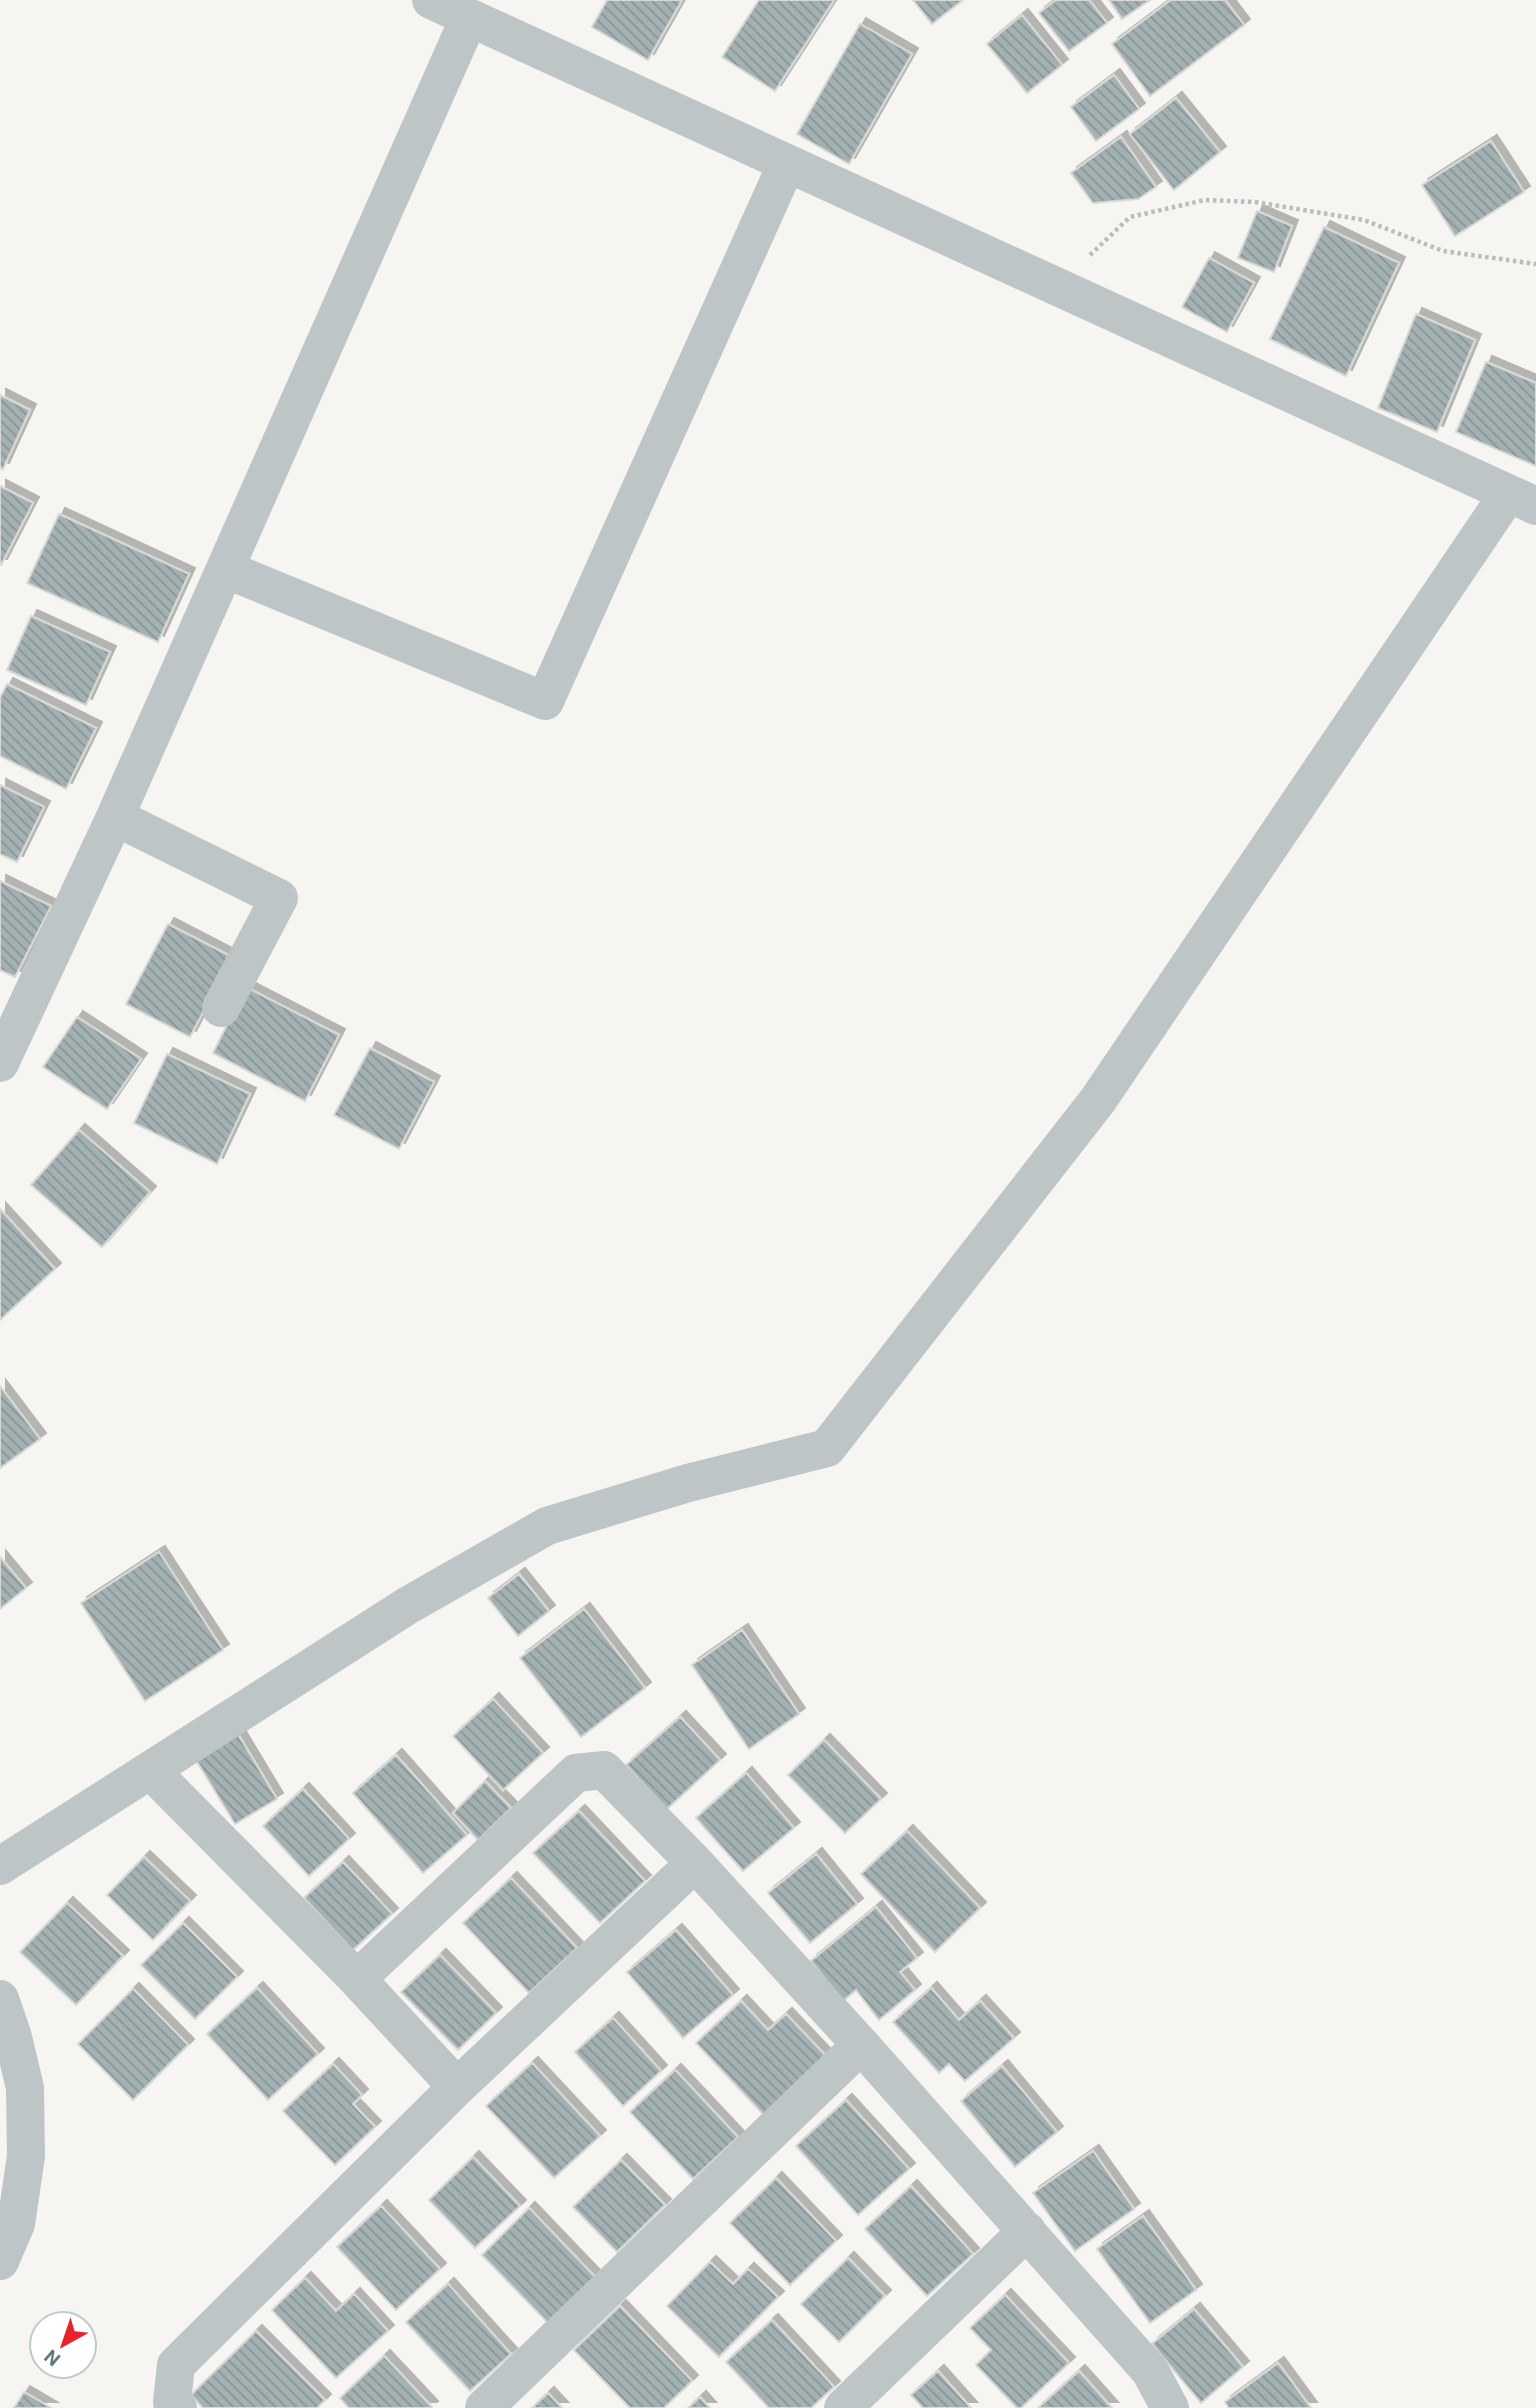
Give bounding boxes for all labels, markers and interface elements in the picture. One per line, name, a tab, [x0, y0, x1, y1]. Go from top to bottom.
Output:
north arrow	[28, 2310, 98, 2380]
text: N	[40, 2345, 65, 2371]

